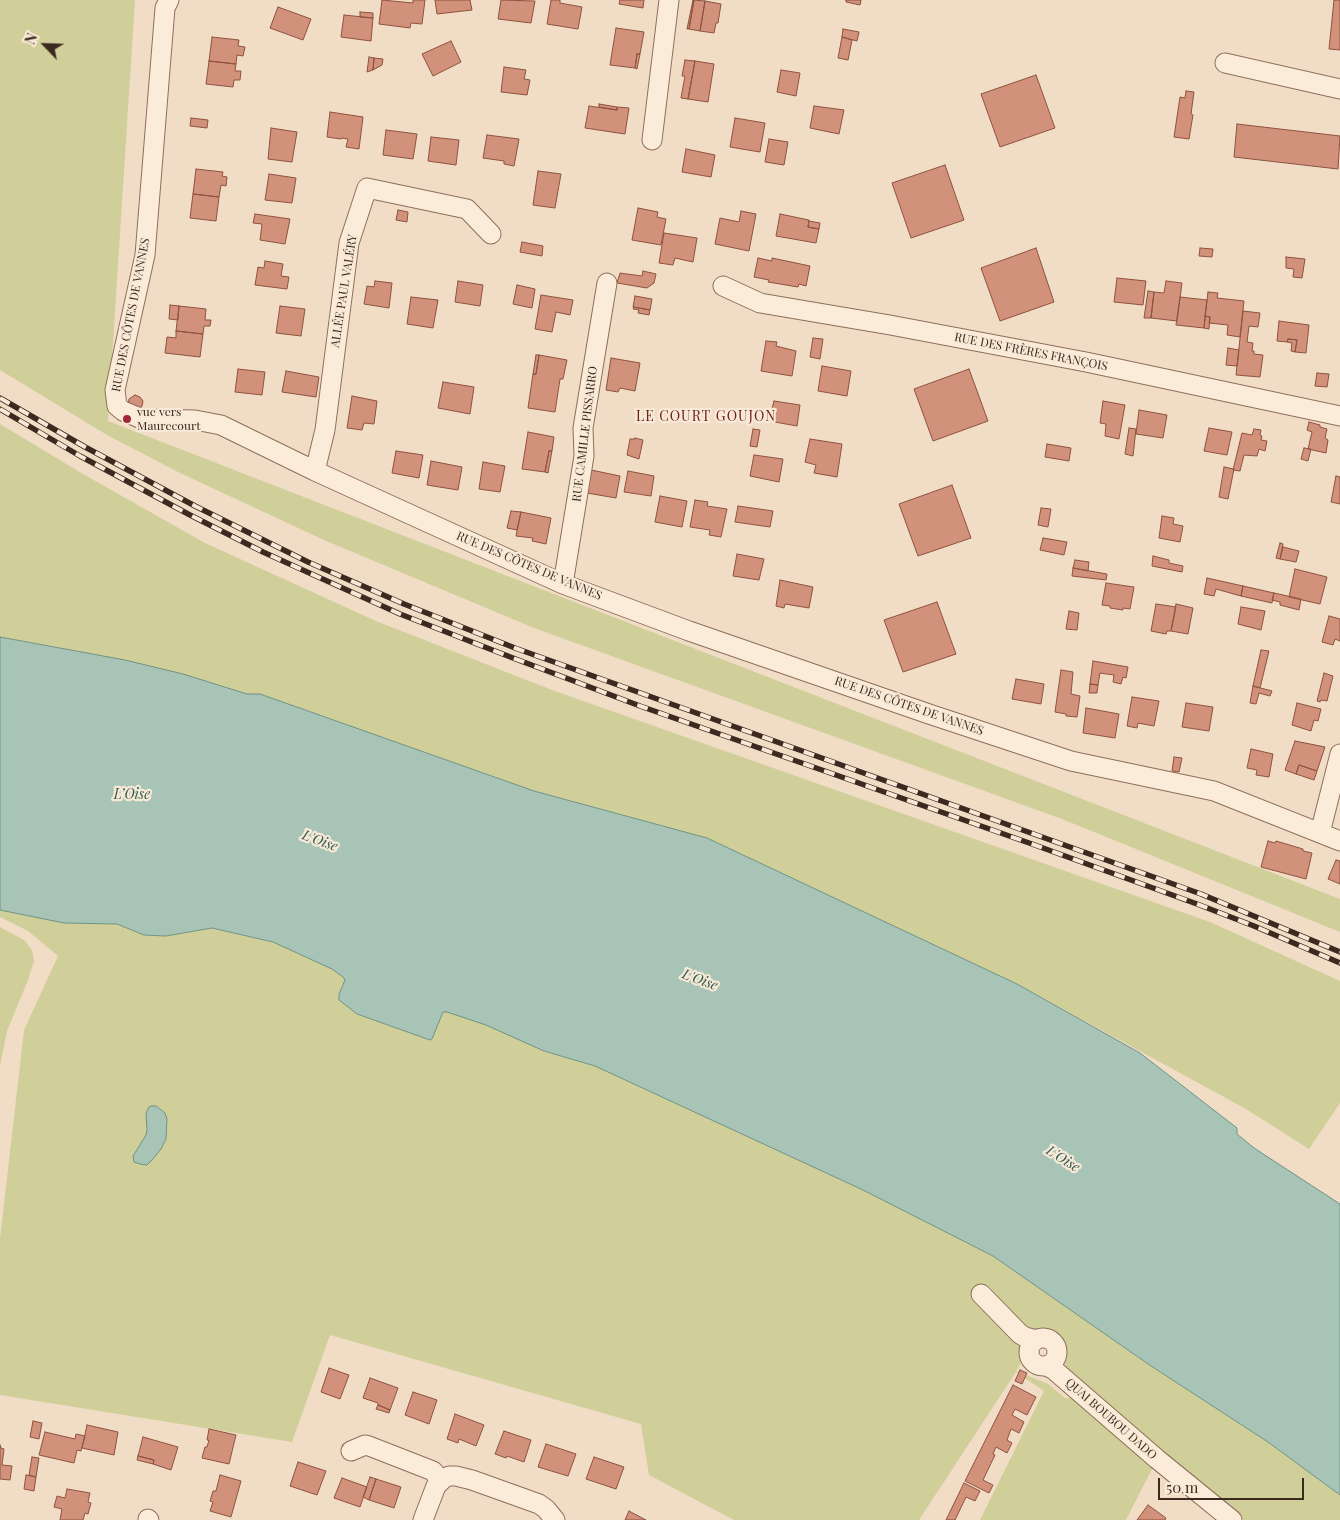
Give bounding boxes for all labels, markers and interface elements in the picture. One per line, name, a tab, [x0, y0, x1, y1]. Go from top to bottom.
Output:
north arrow	[20, 20, 70, 70]
text: N	[20, 30, 42, 47]
street label: ALLÉE PAUL VALÉRY	[328, 234, 360, 348]
street label: RUE DES CÔTES DE VANNES	[109, 237, 153, 393]
street label: RUE DES FRÈRES FRANÇOIS	[953, 330, 1109, 374]
street label: RUE CAMILLE PISSARRO	[570, 365, 600, 503]
place label: vue vers Maurecourt	[137, 405, 200, 433]
district label: LE COURT GOUJON	[634, 409, 778, 425]
marker: vue vers Maurecourt	[121, 413, 133, 425]
street label: RUE DES CÔTES DE VANNES	[454, 529, 604, 603]
street label: RUE DES CÔTES DE VANNES	[833, 674, 985, 738]
water label: L’Oise	[114, 787, 150, 803]
water label: L'Oise	[300, 827, 340, 855]
water label: L'Oise	[680, 966, 720, 994]
water label: L'Oise	[1043, 1142, 1083, 1176]
street label: QUAI BOUBOU DADO	[1062, 1375, 1160, 1463]
scale bar	[1160, 1468, 1306, 1500]
text: 50 m	[1166, 1477, 1198, 1497]

